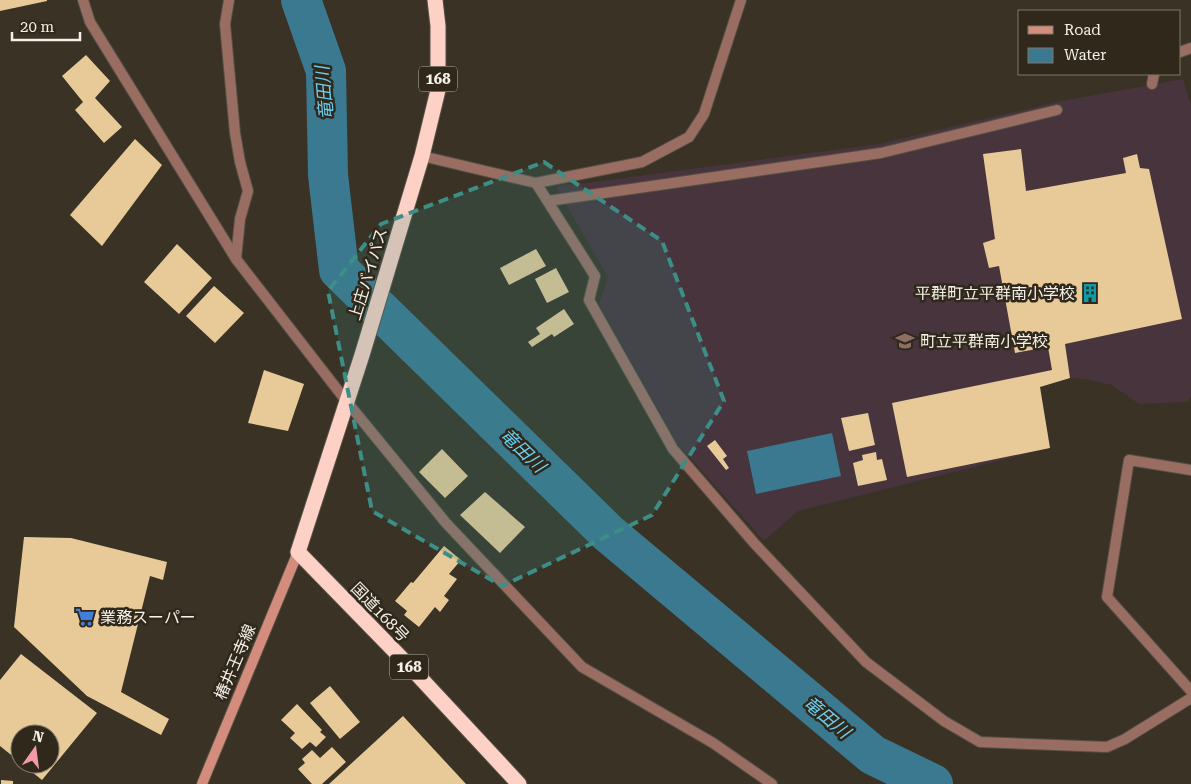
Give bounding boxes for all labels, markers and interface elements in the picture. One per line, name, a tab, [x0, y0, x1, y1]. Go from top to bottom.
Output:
scale bar	[12, 10, 80, 42]
legend	[1018, 10, 1181, 75]
text: 20 m	[20, 18, 55, 36]
text: Road	[1064, 21, 1101, 39]
text: Water	[1064, 46, 1106, 64]
water label: 竜田川	[311, 63, 337, 121]
road number: 168	[419, 66, 457, 92]
street label: 上庄バイパス	[345, 225, 391, 323]
building icon: 平群町立平群南小学校	[1079, 282, 1101, 304]
place label: 平群町立平群南小学校	[915, 284, 1075, 303]
school or university icon: 町立平群南小学校	[894, 330, 916, 352]
place label: 町立平群南小学校	[920, 332, 1048, 351]
water label: 竜田川	[496, 424, 551, 478]
street label: 国道168号	[347, 578, 413, 646]
supermarket icon: 業務スーパー	[74, 606, 96, 628]
place label: 業務スーパー	[100, 608, 196, 627]
street label: 椿井王寺線	[211, 621, 259, 703]
road number: 168	[390, 654, 428, 680]
water label: 竜田川	[800, 692, 856, 744]
north arrow	[10, 724, 60, 774]
text: N	[31, 727, 46, 746]

